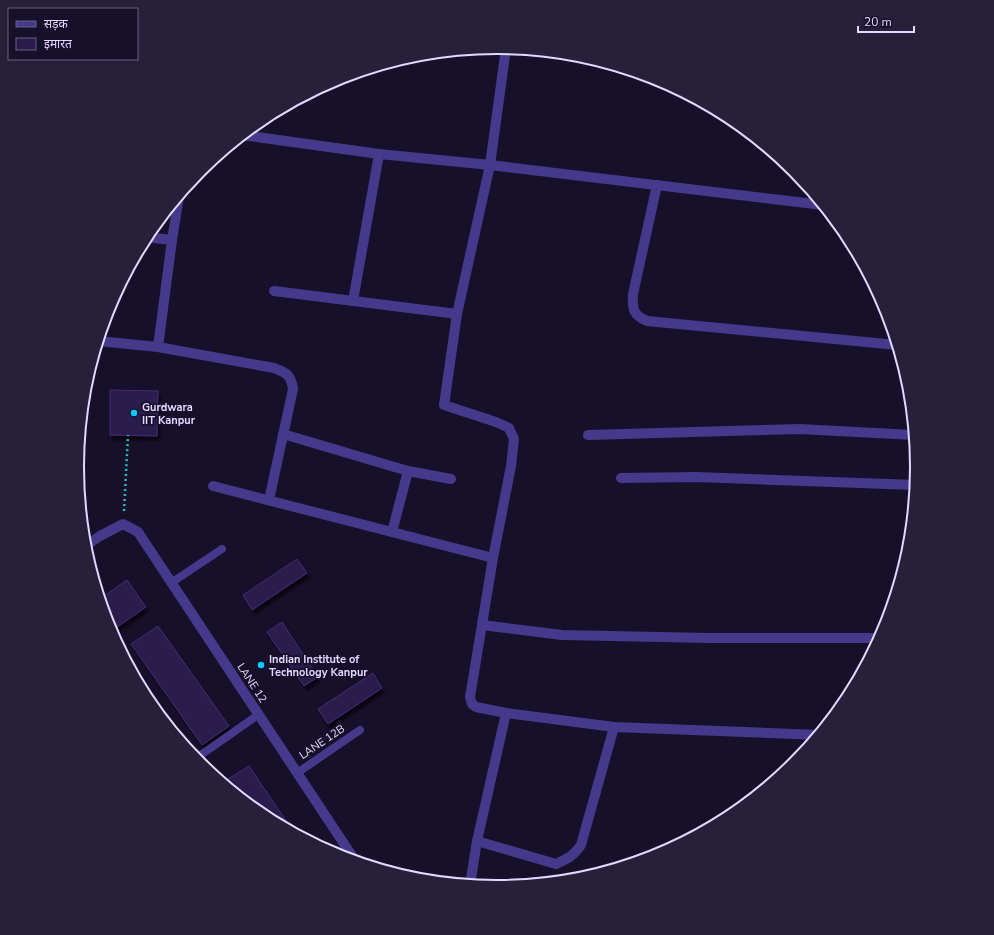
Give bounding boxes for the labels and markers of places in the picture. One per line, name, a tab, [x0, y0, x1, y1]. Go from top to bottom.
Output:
place label: Gurdwara IIT Kanpur	[142, 400, 196, 428]
marker: Gurdwara IIT Kanpur	[129, 408, 139, 418]
place label: Indian Institute of Technology Kanpur	[269, 652, 368, 680]
marker: Indian Institute of Technology Kanpur	[256, 660, 266, 670]

